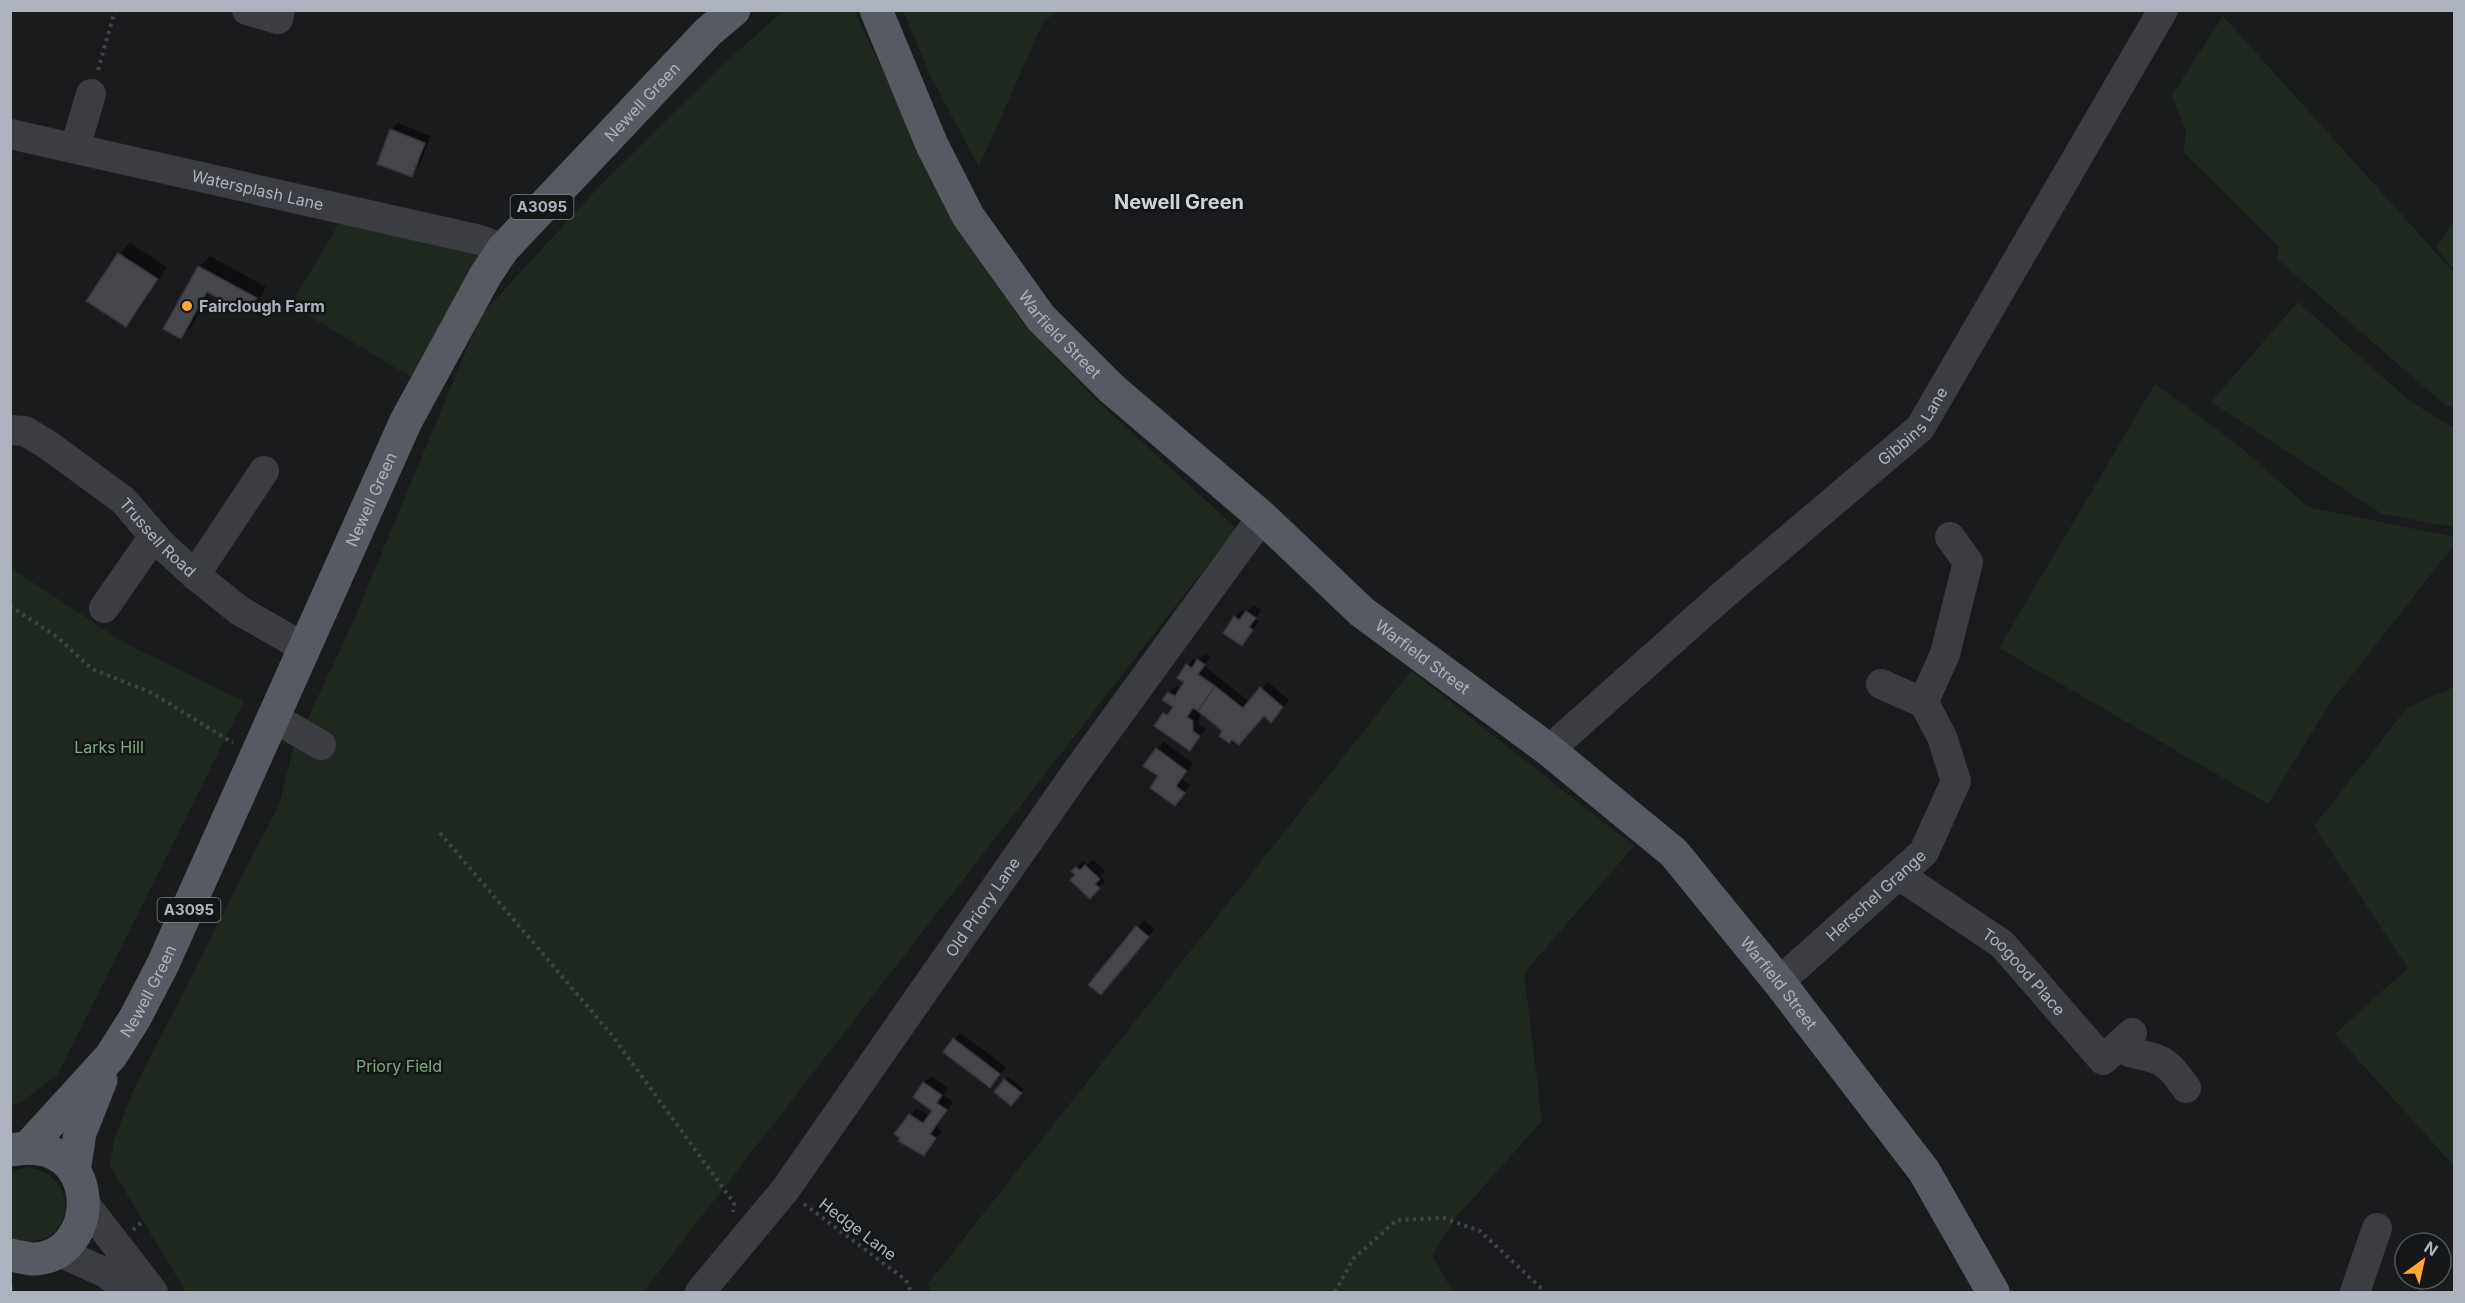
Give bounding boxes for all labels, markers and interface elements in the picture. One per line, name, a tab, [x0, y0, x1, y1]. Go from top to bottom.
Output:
street label: Newell Green	[600, 58, 684, 145]
street label: Watersplash Lane	[190, 165, 326, 214]
district label: Newell Green	[1114, 190, 1244, 214]
road number: A3095	[510, 195, 574, 219]
street label: Warfield Street	[1015, 287, 1105, 382]
place label: Fairclough Farm	[199, 296, 325, 316]
marker: Fairclough Farm	[180, 299, 194, 313]
street label: Gibbins Lane	[1873, 383, 1952, 470]
street label: Newell Green	[341, 449, 401, 550]
street label: Trussell Road	[115, 493, 200, 581]
street label: Warfield Street	[1371, 615, 1474, 698]
park label: Larks Hill	[74, 737, 144, 757]
street label: Herschel Grange	[1822, 845, 1930, 945]
street label: Old Priory Lane	[941, 853, 1024, 960]
road number: A3095	[158, 898, 220, 922]
street label: Toogood Place	[1979, 924, 2070, 1020]
street label: Warfield Street	[1736, 932, 1822, 1033]
street label: Newell Green	[115, 942, 180, 1041]
park label: Priory Field	[356, 1056, 442, 1076]
street label: Hedge Lane	[815, 1193, 901, 1265]
north arrow	[2393, 1231, 2453, 1291]
text: N	[2421, 1237, 2442, 1260]

